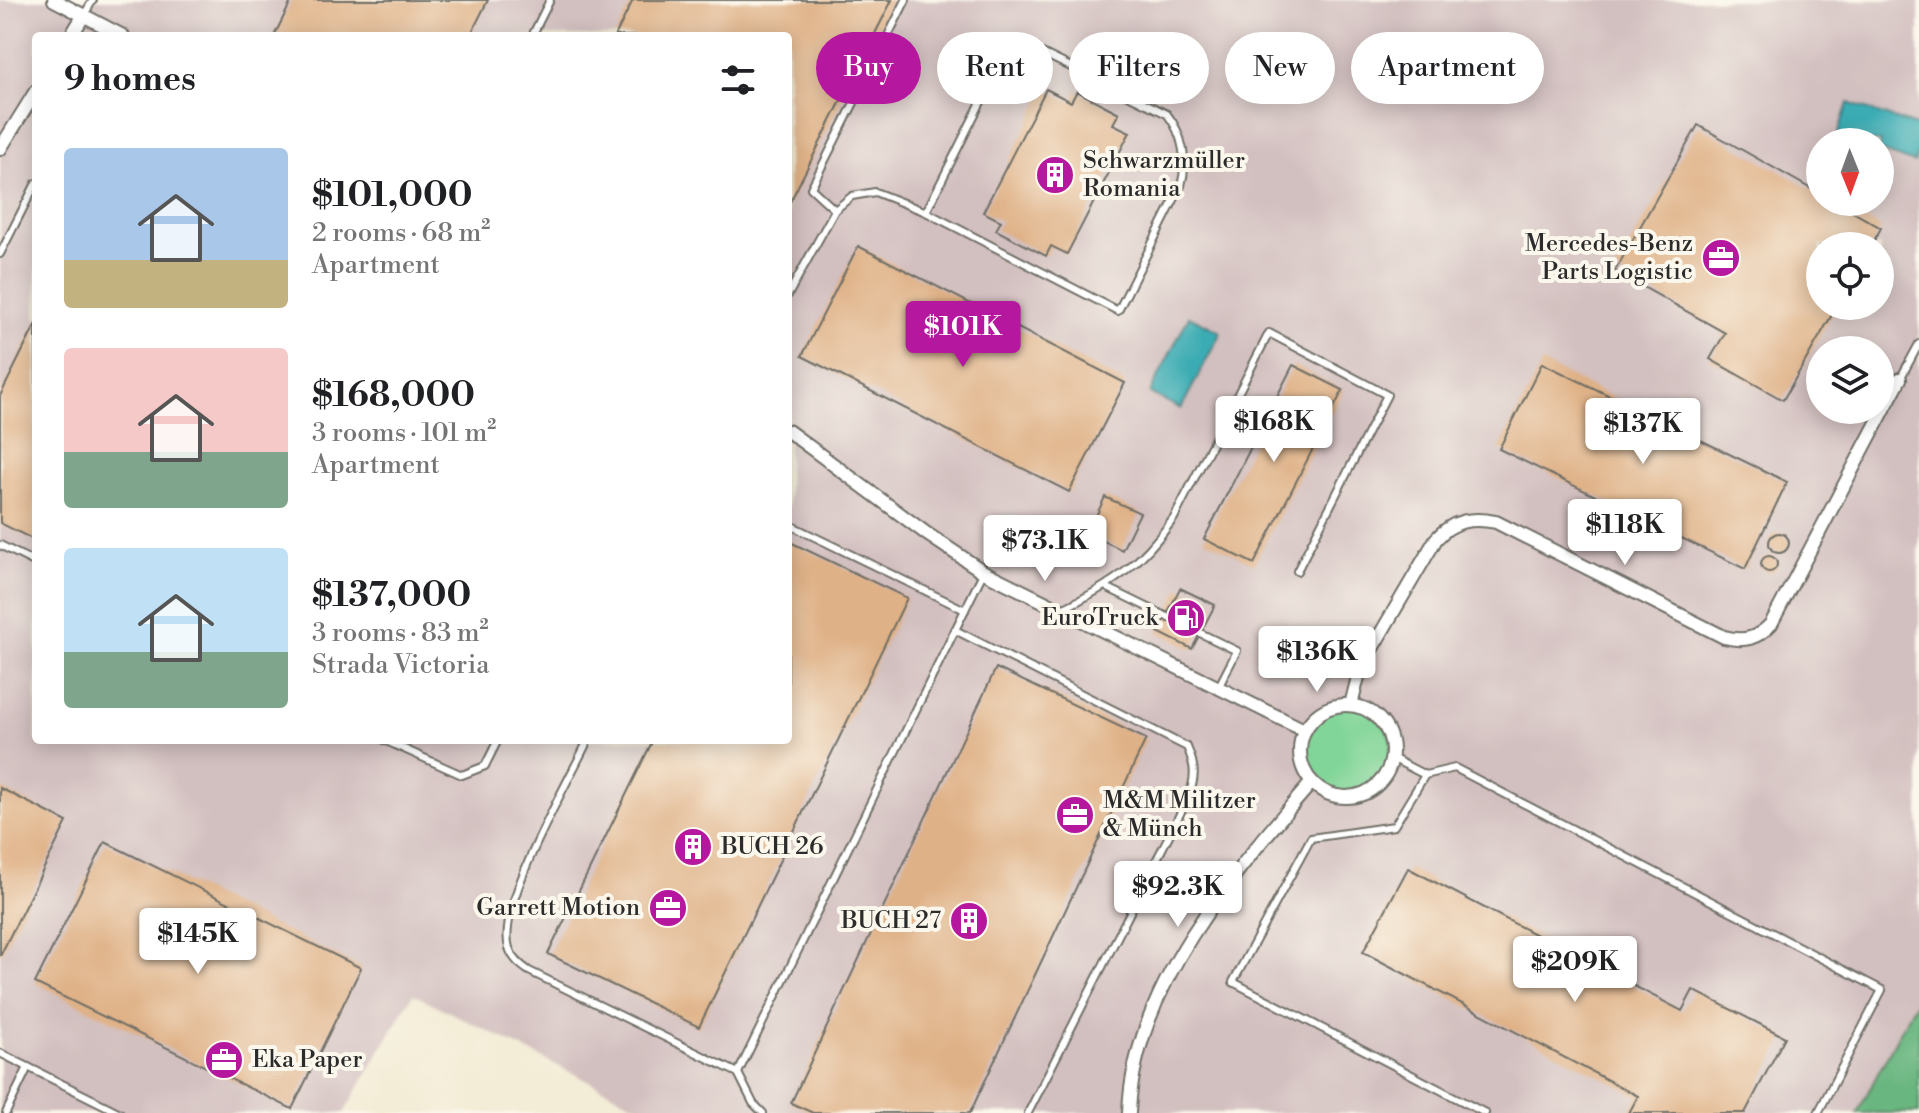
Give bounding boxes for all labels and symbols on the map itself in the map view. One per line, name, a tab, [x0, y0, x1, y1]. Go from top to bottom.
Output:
north arrow	[1806, 128, 1894, 216]
place label: Schwarzmüller Romania	[1083, 146, 1245, 204]
building icon: Schwarzmüller Romania	[1034, 154, 1076, 196]
place label: Mercedes-Benz Parts Logistic	[1525, 229, 1693, 287]
office icon: Mercedes-Benz Parts Logistic	[1700, 237, 1742, 279]
pin: $101K	[907, 301, 1019, 369]
pin: $168K	[1218, 396, 1330, 464]
pin: $137K	[1587, 398, 1699, 466]
pin: $118K	[1569, 499, 1681, 567]
pin: $73.1K	[980, 515, 1110, 583]
fuel station icon: EuroTruck	[1165, 597, 1207, 639]
place label: EuroTruck	[1041, 603, 1159, 633]
pin: $136K	[1261, 626, 1373, 694]
place label: M&M Militzer & Münch	[1103, 786, 1256, 844]
office icon: M&M Militzer & Münch	[1054, 794, 1096, 836]
building icon: BUCH 26	[672, 826, 714, 868]
place label: BUCH 26	[720, 832, 823, 862]
pin: $92.3K	[1113, 861, 1243, 929]
office icon: Garrett Motion	[647, 887, 689, 929]
place label: Garrett Motion	[476, 893, 640, 923]
building icon: BUCH 27	[948, 900, 990, 942]
place label: BUCH 27	[840, 906, 941, 936]
pin: $145K	[142, 908, 254, 976]
pin: $209K	[1519, 936, 1631, 1004]
office icon: Eka Paper	[203, 1039, 245, 1081]
place label: Eka Paper	[252, 1045, 363, 1075]

